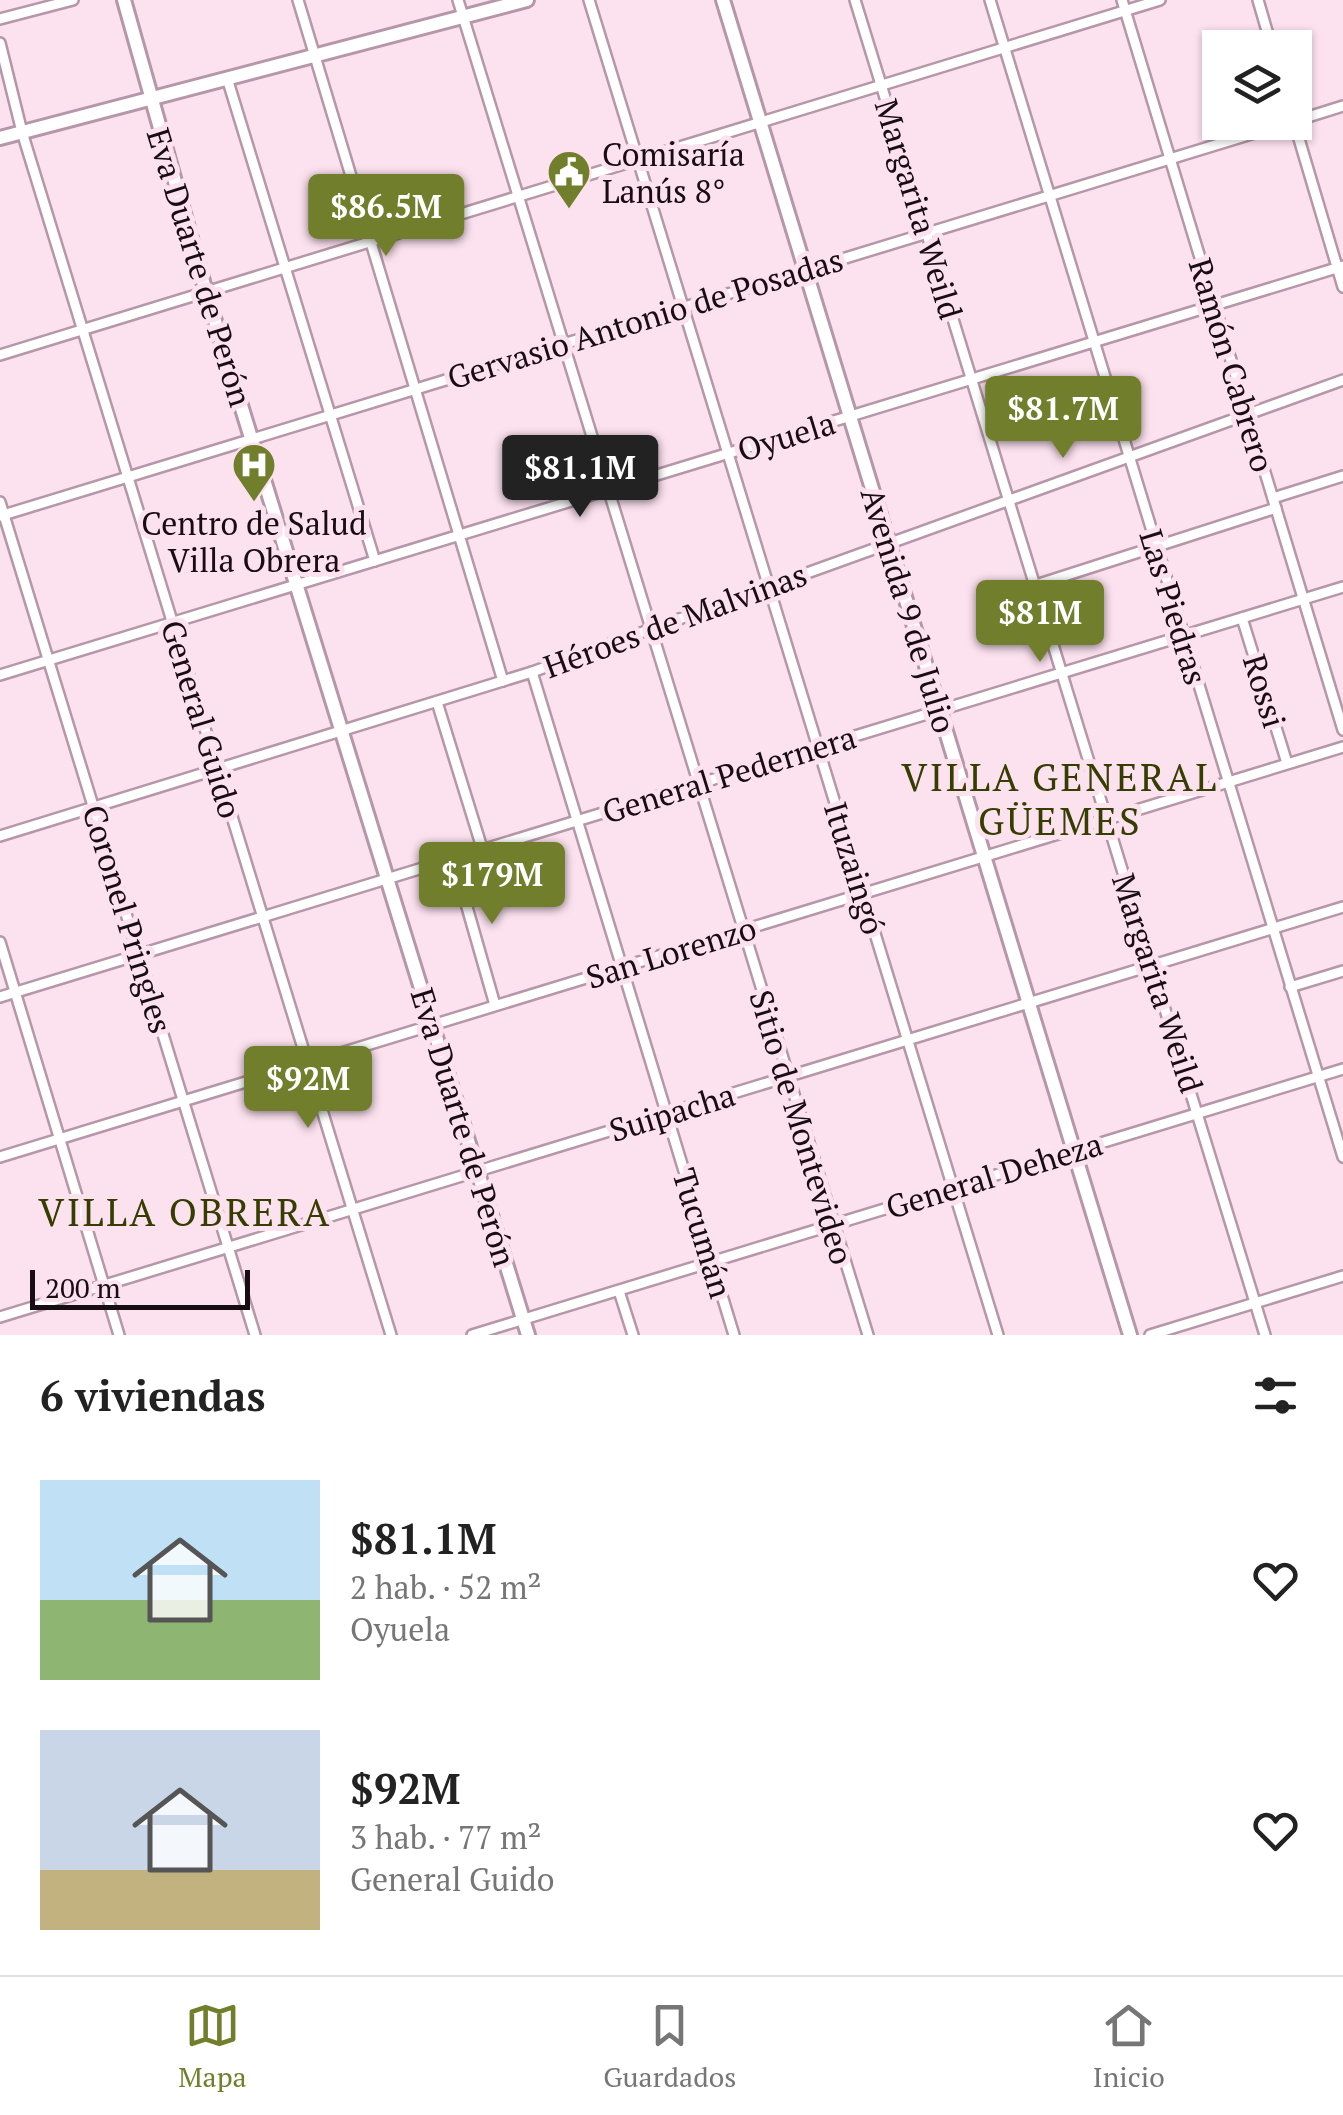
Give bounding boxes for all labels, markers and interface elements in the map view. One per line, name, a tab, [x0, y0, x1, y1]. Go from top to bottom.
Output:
map controls	[1202, 30, 1312, 140]
button: layers	[1202, 30, 1312, 140]
street label: Margarita Weild	[866, 94, 972, 324]
street label: Eva Duarte de Perón	[138, 123, 262, 411]
place label: Comisaría Lanús 8°	[602, 133, 745, 212]
public building icon: Comisaría Lanús 8°	[546, 149, 592, 210]
pin: $86.5M	[305, 174, 467, 259]
text: $86.5M	[330, 185, 442, 227]
street label: Gervasio Antonio de Posadas	[442, 238, 848, 398]
street label: Ramón Cabrero	[1180, 253, 1284, 477]
pin: $81.7M	[982, 376, 1144, 461]
text: $81.7M	[1007, 387, 1119, 429]
street label: Oyuela	[732, 401, 840, 471]
pin: $81.1M	[499, 435, 661, 520]
hospital icon: Centro de Salud Villa Obrera	[231, 442, 277, 503]
text: $81.1M	[524, 446, 636, 488]
street label: Avenida 9 de Julio	[852, 482, 966, 738]
place label: Centro de Salud Villa Obrera	[141, 502, 367, 581]
street label: Las Piedras	[1130, 524, 1218, 690]
street label: Héroes de Malvinas	[538, 553, 812, 687]
pin: $81M	[981, 580, 1099, 665]
text: $81M	[998, 591, 1082, 633]
street label: General Guido	[152, 615, 252, 823]
street label: Rossi	[1234, 649, 1296, 733]
street label: General Pedernera	[597, 715, 861, 833]
district label: VILLA GENERAL GÜEMES	[901, 752, 1219, 846]
street label: Ituzaingó	[815, 797, 895, 939]
street label: Coronel Pringles	[73, 800, 183, 1038]
pin: $179M	[422, 842, 562, 927]
text: $179M	[441, 853, 543, 895]
street label: Margarita Weild	[1103, 868, 1213, 1098]
street label: San Lorenzo	[581, 906, 761, 998]
street label: Eva Duarte de Perón	[402, 983, 526, 1271]
street label: Sitio de Montevideo	[740, 985, 864, 1269]
pin: $92M	[249, 1046, 367, 1131]
text: $92M	[266, 1057, 350, 1099]
street label: Suipacha	[604, 1073, 740, 1151]
street label: General Deheza	[881, 1122, 1107, 1228]
street label: Tucumán	[663, 1163, 743, 1303]
district label: VILLA OBRERA	[38, 1187, 332, 1237]
scale bar	[30, 1265, 250, 1310]
text: 200 m	[45, 1269, 121, 1306]
text: 6 viviendas	[40, 1367, 265, 1423]
icon: filters	[1248, 1368, 1303, 1423]
text: $81.1M	[350, 1510, 496, 1566]
icon: home	[120, 1520, 240, 1640]
icon: heart	[1248, 1553, 1303, 1608]
text: 2 hab. · 52 m²	[350, 1566, 541, 1608]
text: Oyuela	[350, 1608, 450, 1650]
text: $92M	[350, 1760, 460, 1816]
icon: home	[120, 1770, 240, 1890]
icon: heart	[1248, 1803, 1303, 1858]
text: 3 hab. · 77 m²	[350, 1816, 541, 1858]
text: General Guido	[350, 1858, 555, 1900]
tab: Mapa	[178, 1998, 247, 2095]
tab: Guardados	[603, 1998, 736, 2095]
tab: Inicio	[1093, 1998, 1165, 2095]

